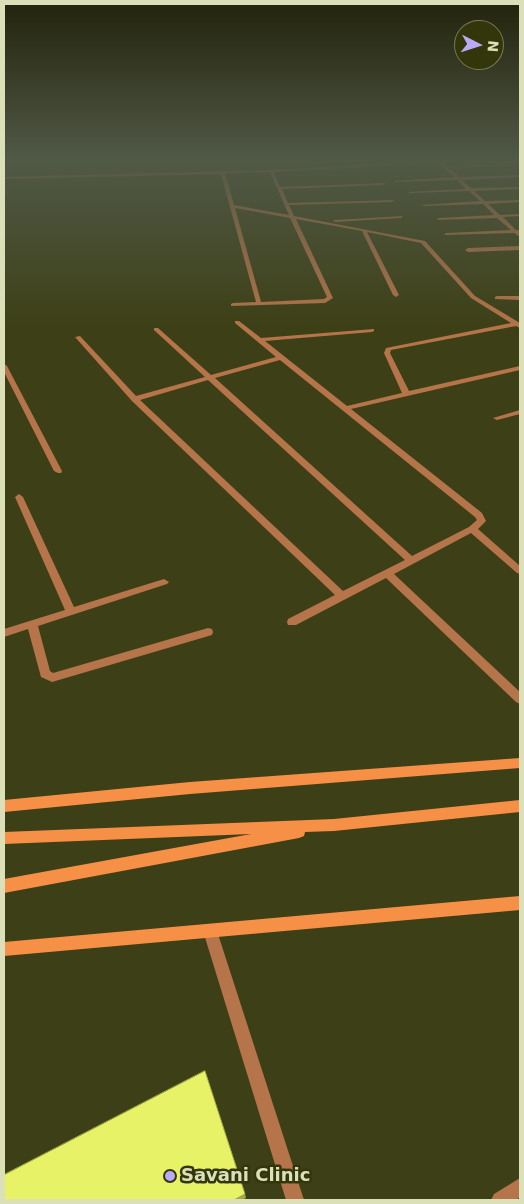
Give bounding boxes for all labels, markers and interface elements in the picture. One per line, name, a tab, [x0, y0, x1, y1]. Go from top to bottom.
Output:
north arrow	[454, 20, 504, 70]
text: N	[484, 40, 501, 53]
place label: Savani Clinic	[181, 1165, 310, 1187]
marker: Savani Clinic	[163, 1169, 177, 1183]

